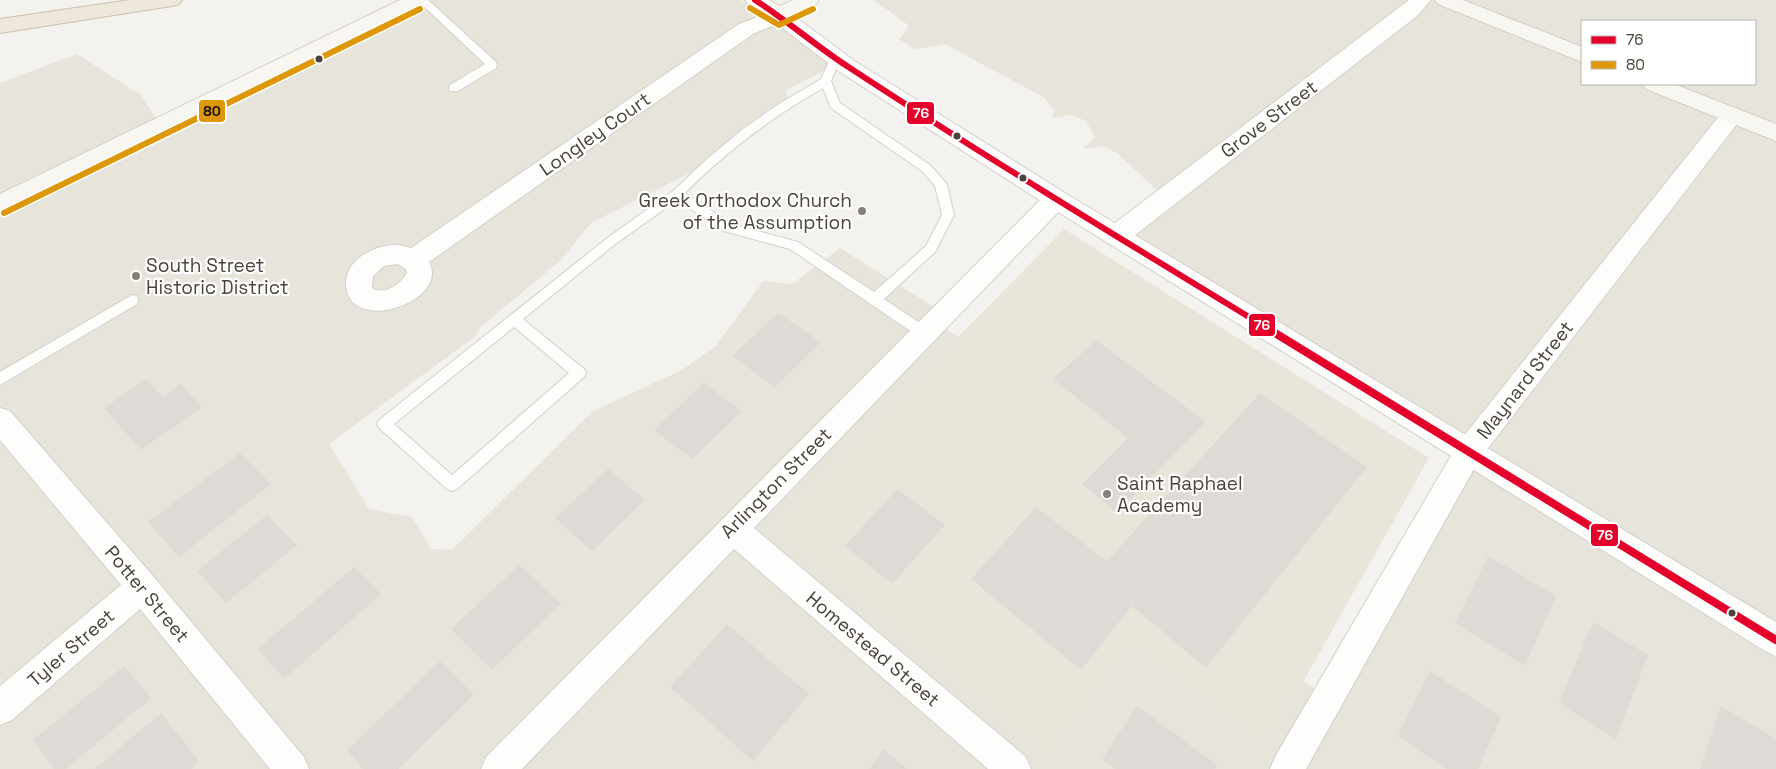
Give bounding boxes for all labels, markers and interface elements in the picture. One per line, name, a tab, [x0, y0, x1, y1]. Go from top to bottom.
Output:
legend	[1581, 20, 1756, 85]
text: 76	[1626, 30, 1644, 49]
unlabelled marker	[314, 54, 324, 64]
text: 80	[1626, 55, 1645, 74]
street label: Grove Street	[1216, 74, 1322, 164]
street label: Longley Court	[535, 87, 655, 181]
line badge: 80	[198, 99, 226, 123]
line badge: 76	[906, 101, 935, 125]
text: 80	[203, 102, 221, 120]
text: 76	[913, 104, 930, 122]
unlabelled marker	[952, 131, 962, 141]
unlabelled marker	[1018, 173, 1028, 183]
place label: Greek Orthodox Church of the Assumption	[638, 188, 852, 235]
marker: Greek Orthodox Church of the Assumption	[856, 205, 868, 217]
place label: South Street Historic District	[146, 253, 288, 300]
marker: South Street Historic District	[130, 270, 142, 282]
line badge: 76	[1248, 313, 1276, 337]
text: 76	[1254, 316, 1271, 334]
street label: Maynard Street	[1471, 316, 1579, 444]
street label: Arlington Street	[715, 422, 837, 544]
place label: Saint Raphael Academy	[1117, 471, 1243, 518]
marker: Saint Raphael Academy	[1101, 488, 1113, 500]
line badge: 76	[1590, 523, 1619, 547]
text: 76	[1597, 526, 1614, 544]
street label: Potter Street	[99, 540, 195, 648]
street label: Homestead Street	[801, 586, 945, 712]
street label: Tyler Street	[22, 603, 120, 693]
unlabelled marker	[1727, 608, 1737, 618]

